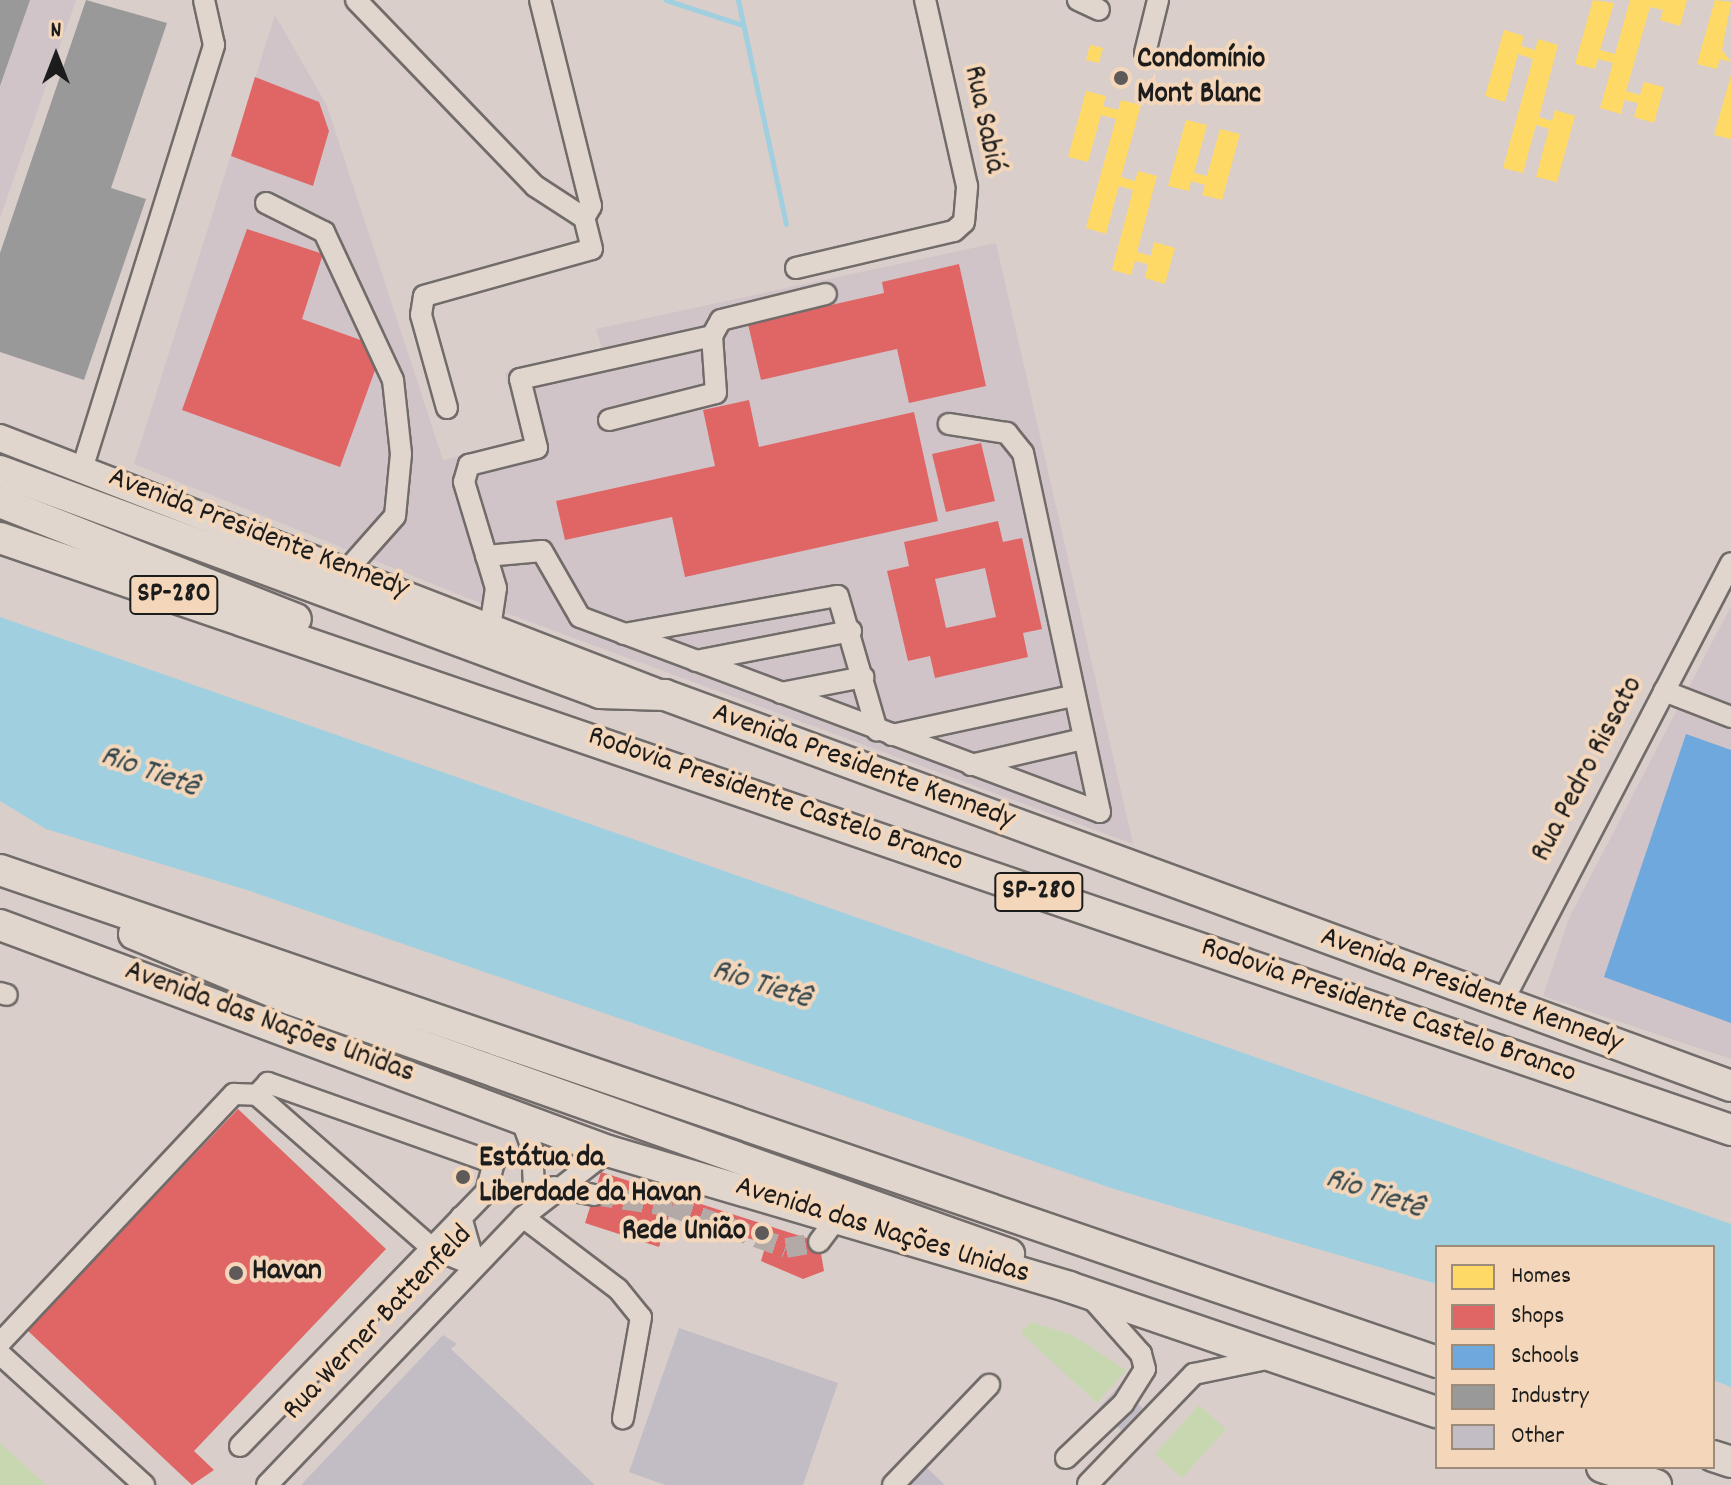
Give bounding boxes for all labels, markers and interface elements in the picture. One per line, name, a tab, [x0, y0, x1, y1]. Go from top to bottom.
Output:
north arrow	[16, 16, 96, 96]
text: N	[51, 16, 61, 47]
place label: Condomínio Mont Blanc	[1137, 43, 1265, 114]
street label: Rua Sabiá	[953, 63, 1011, 177]
marker: Condomínio Mont Blanc	[1112, 69, 1130, 87]
street label: Avenida Presidente Kennedy	[103, 461, 413, 609]
road number: SP-280	[128, 571, 220, 619]
street label: Rua Pedro Rissato	[1525, 671, 1653, 869]
street label: Avenida Presidente Kennedy	[707, 697, 1019, 839]
street label: Rodovia Presidente Castelo Branco	[583, 720, 967, 882]
water label: Rio Tietê	[95, 738, 203, 808]
road number: SP-280	[993, 868, 1085, 916]
street label: Avenida Presidente Kennedy	[1315, 921, 1627, 1063]
street label: Rodovia Presidente Castelo Branco	[1196, 931, 1580, 1093]
water label: Rio Tietê	[707, 952, 815, 1020]
street label: Avenida das Nações Unidas	[119, 955, 419, 1093]
place label: Estátua da Liberdade da Havan	[479, 1142, 701, 1212]
water label: Rio Tietê	[1320, 1160, 1428, 1230]
marker: Estátua da Liberdade da Havan	[454, 1168, 472, 1186]
street label: Avenida das Nações Unidas	[731, 1170, 1033, 1294]
place label: Rede União	[622, 1215, 746, 1251]
street label: Rua Werner Battenfeld	[277, 1219, 481, 1429]
marker: Rede União	[753, 1224, 771, 1242]
legend	[1435, 1245, 1715, 1469]
place label: Havan	[252, 1255, 322, 1291]
text: Homes	[1511, 1260, 1571, 1294]
marker: Havan	[227, 1264, 245, 1282]
text: Shops	[1511, 1300, 1564, 1334]
text: Schools	[1511, 1340, 1579, 1374]
text: Industry	[1511, 1380, 1589, 1414]
text: Other	[1511, 1420, 1564, 1454]

